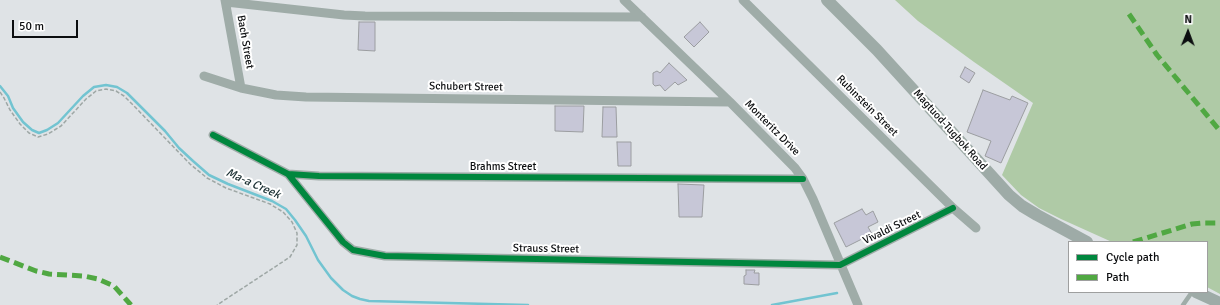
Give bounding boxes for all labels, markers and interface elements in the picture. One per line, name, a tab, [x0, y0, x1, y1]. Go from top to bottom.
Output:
scale bar	[14, 12, 80, 38]
north arrow	[1168, 12, 1208, 52]
text: N	[1184, 13, 1192, 26]
street label: Bach Street	[234, 14, 256, 70]
text: 50 m	[19, 19, 44, 34]
street label: Rubinstein Street	[834, 73, 900, 139]
street label: Schubert Street	[429, 80, 503, 94]
street label: Magtuod-Tugbok Road	[910, 87, 990, 173]
street label: Monteritz Drive	[742, 98, 802, 158]
street label: Brahms Street	[470, 160, 536, 174]
water label: Ma-a Creek	[223, 166, 283, 202]
street label: Vivaldi Street	[861, 208, 923, 248]
legend	[1068, 241, 1208, 293]
street label: Strauss Street	[513, 242, 579, 256]
text: Cycle path	[1106, 250, 1159, 265]
text: Path	[1106, 270, 1129, 285]

